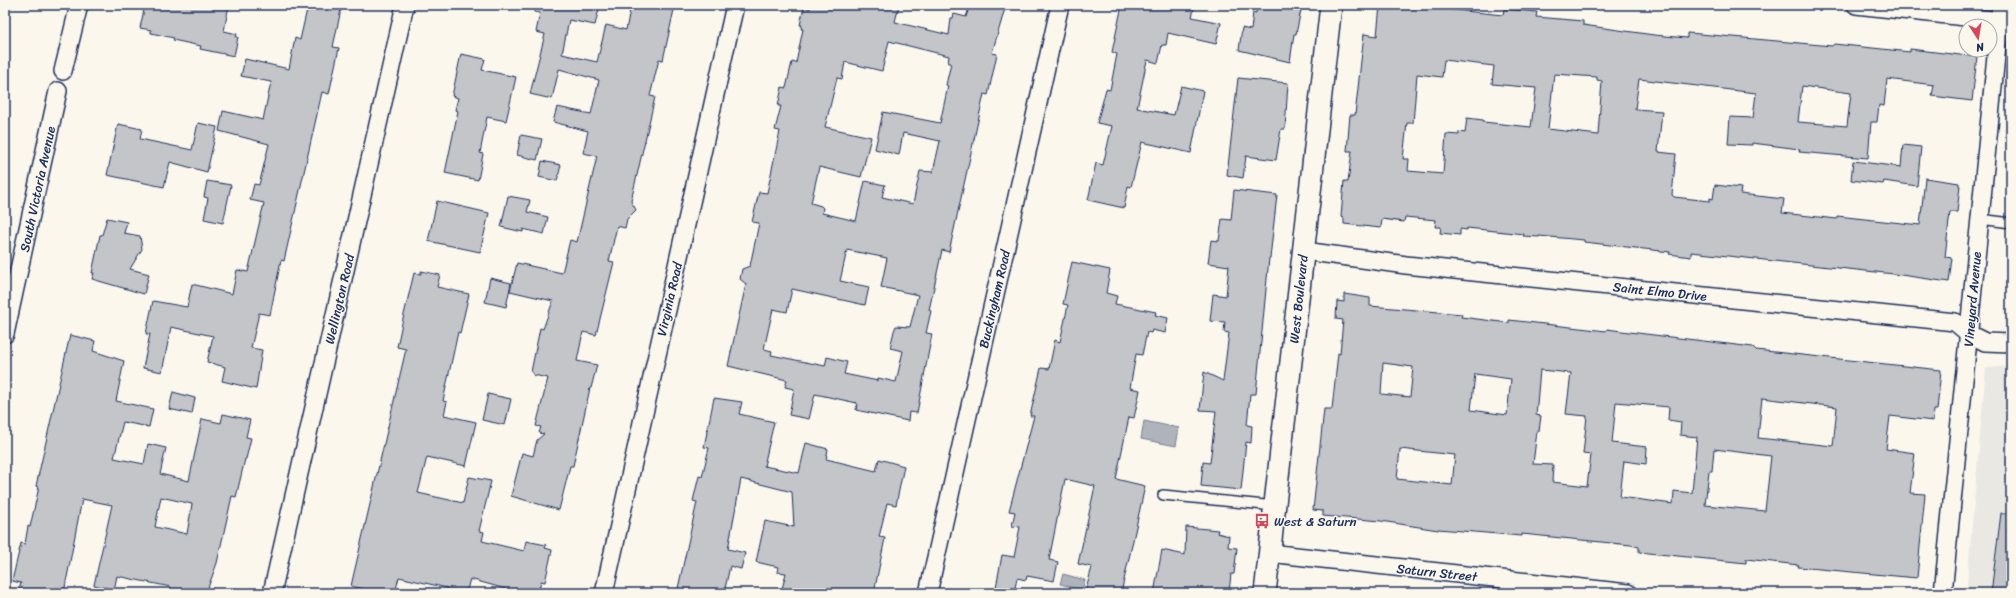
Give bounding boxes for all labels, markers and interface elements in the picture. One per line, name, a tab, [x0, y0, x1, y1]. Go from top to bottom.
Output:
north arrow	[1958, 18, 1998, 58]
text: N	[1974, 37, 1987, 57]
street label: South Victoria Avenue	[13, 124, 62, 254]
street label: Buckingham Road	[972, 247, 1017, 351]
street label: Wellington Road	[318, 251, 361, 346]
street label: Vineyard Avenue	[1957, 251, 1988, 348]
street label: West Boulevard	[1282, 253, 1315, 344]
street label: Virginia Road	[650, 259, 689, 338]
street label: Saint Elmo Drive	[1612, 275, 1708, 308]
place label: West & Saturn	[1274, 510, 1357, 533]
bus stop icon: West & Saturn	[1253, 512, 1271, 530]
street label: Saturn Street	[1396, 557, 1479, 588]

